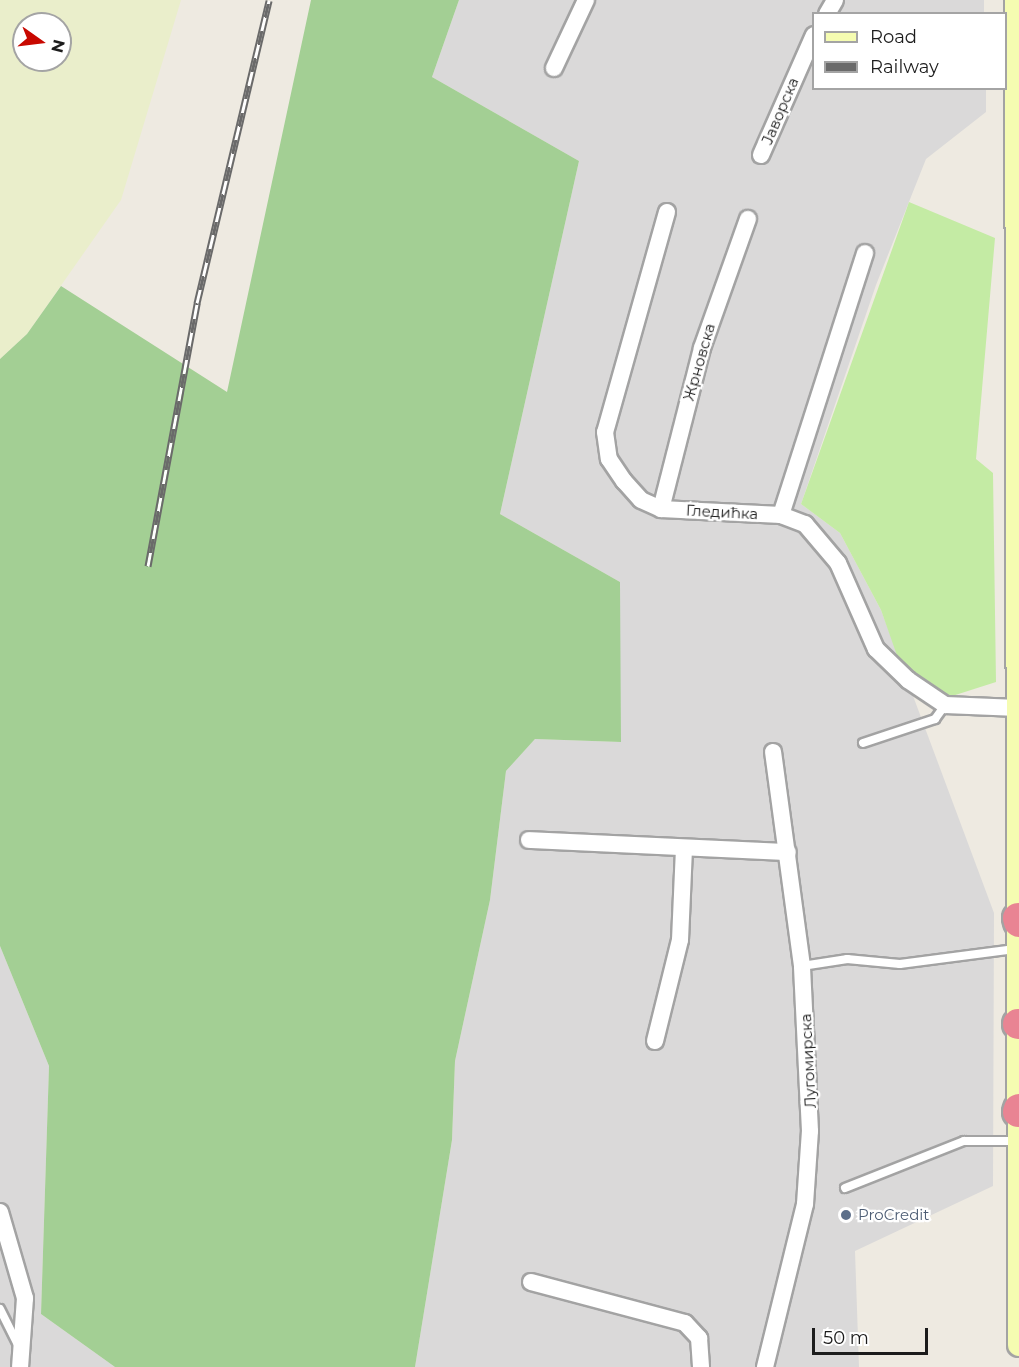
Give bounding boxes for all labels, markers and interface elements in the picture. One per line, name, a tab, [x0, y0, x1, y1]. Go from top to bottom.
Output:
north arrow	[12, 12, 72, 72]
legend	[812, 12, 1007, 90]
text: Road	[870, 26, 917, 48]
text: N	[47, 37, 69, 55]
text: Railway	[870, 56, 939, 78]
street label: Јаворска	[758, 75, 802, 147]
street label: Жрновска	[679, 321, 719, 403]
street label: Гледићка	[685, 501, 759, 523]
street label: Лугомирска	[797, 1013, 819, 1109]
place label: ProCredit	[858, 1206, 929, 1224]
marker: ProCredit	[839, 1208, 853, 1222]
scale bar	[815, 1316, 930, 1354]
text: 50 m	[823, 1327, 869, 1349]

